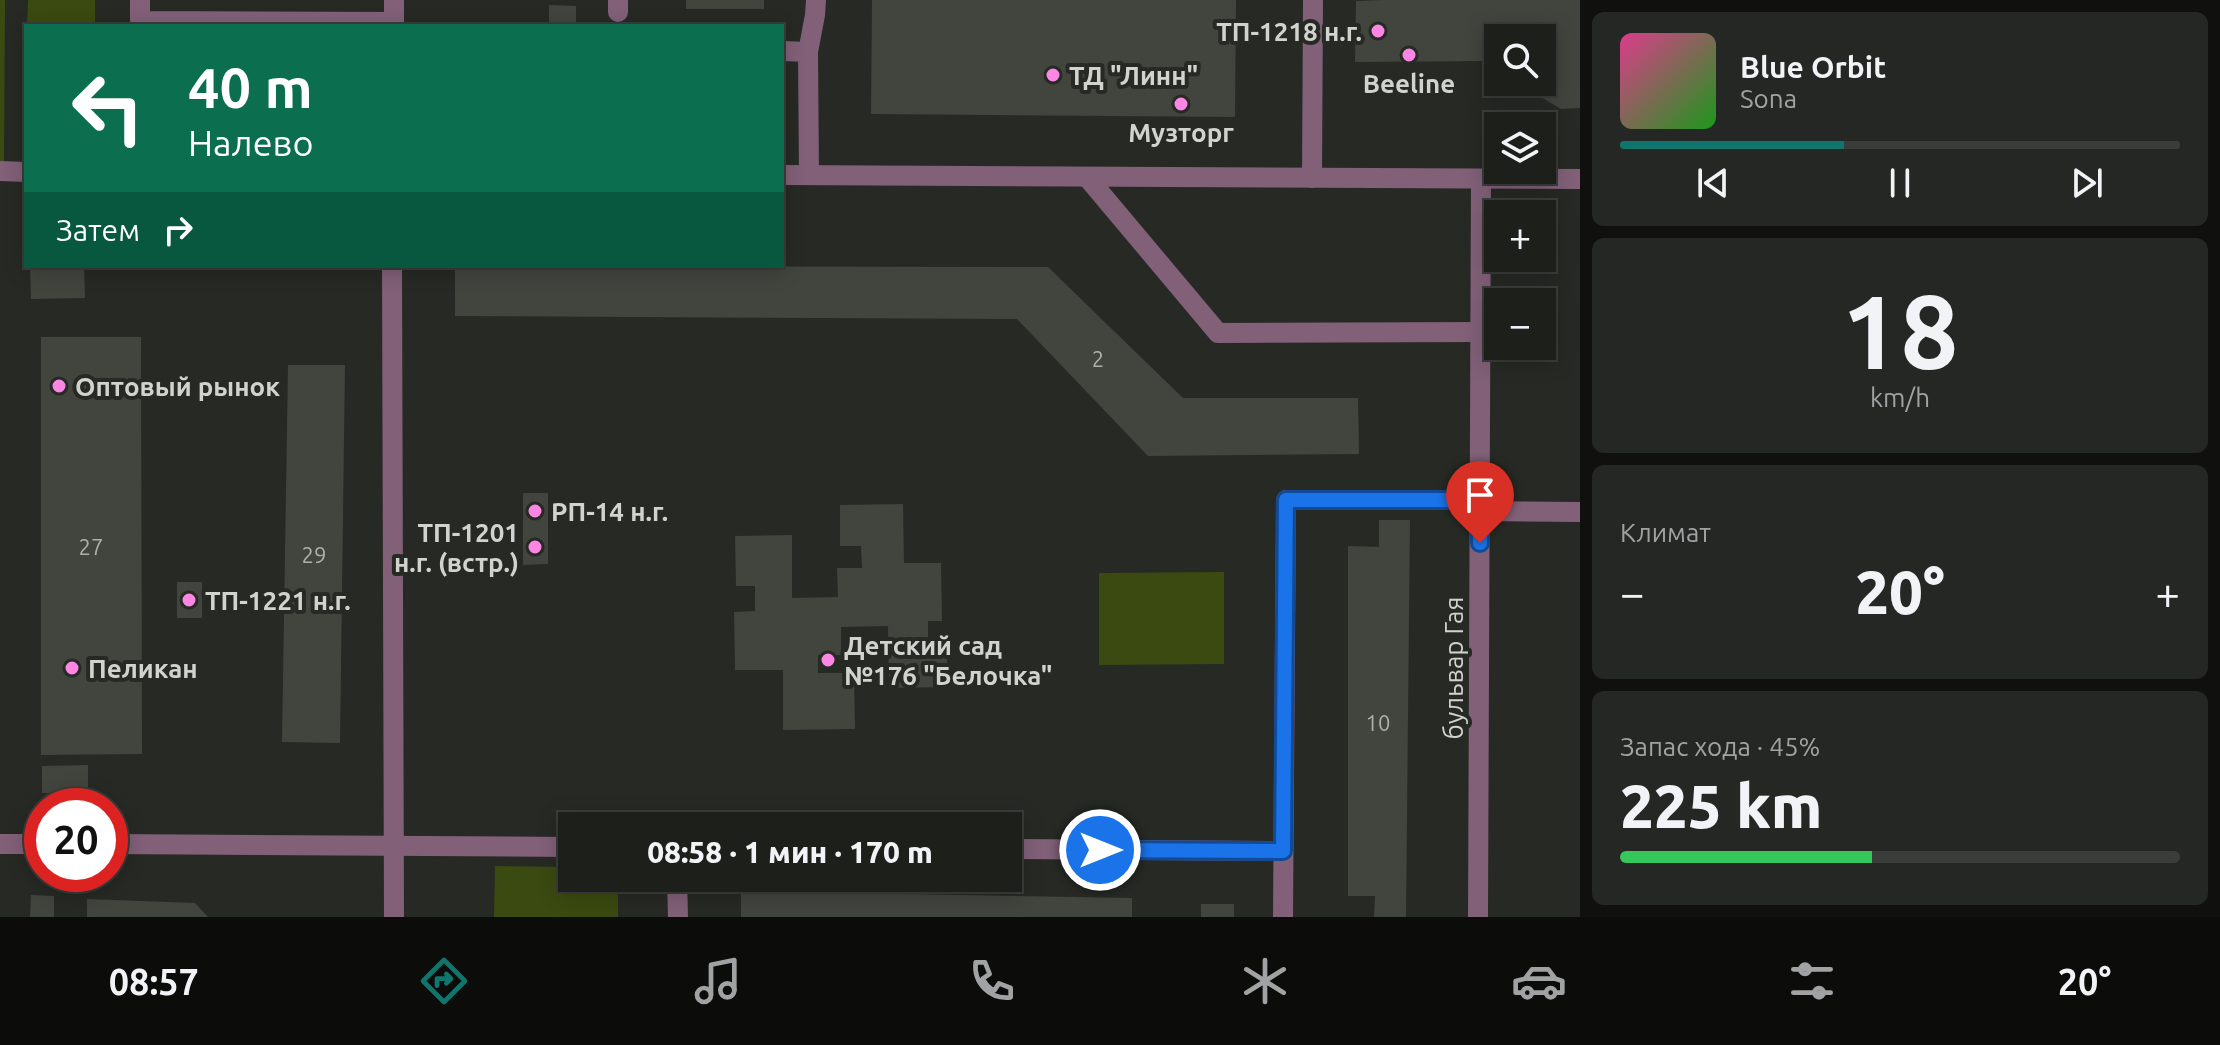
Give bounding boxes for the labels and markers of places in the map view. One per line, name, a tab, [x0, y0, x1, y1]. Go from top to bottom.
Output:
place label: ТП-1218 н.г.	[1216, 17, 1362, 46]
marker: ТП-1218 н.г.	[1369, 22, 1387, 40]
marker: Beeline	[1400, 46, 1418, 64]
place label: ТД "Линн"	[1069, 61, 1198, 90]
marker: ТД "Линн"	[1044, 66, 1062, 84]
place label: Beeline	[1363, 69, 1455, 98]
marker: Музторг	[1172, 95, 1190, 113]
place label: Музторг	[1128, 118, 1234, 147]
place label: Оптовый рынок	[75, 372, 280, 401]
marker: Оптовый рынок	[50, 377, 68, 395]
pin	[1446, 461, 1514, 543]
place label: РП-14 н.г.	[551, 497, 668, 526]
marker: РП-14 н.г.	[526, 502, 544, 520]
place label: ТП-1201 н.г. (встр.)	[394, 518, 519, 577]
marker: ТП-1201 н.г. (встр.)	[526, 538, 544, 556]
place label: ТП-1221 н.г.	[205, 586, 351, 615]
marker: ТП-1221 н.г.	[180, 591, 198, 609]
place label: Детский сад №176 "Белочка"	[844, 631, 1052, 690]
marker: Детский сад №176 "Белочка"	[819, 651, 837, 669]
place label: Пеликан	[88, 654, 198, 683]
marker: Пеликан	[63, 659, 81, 677]

